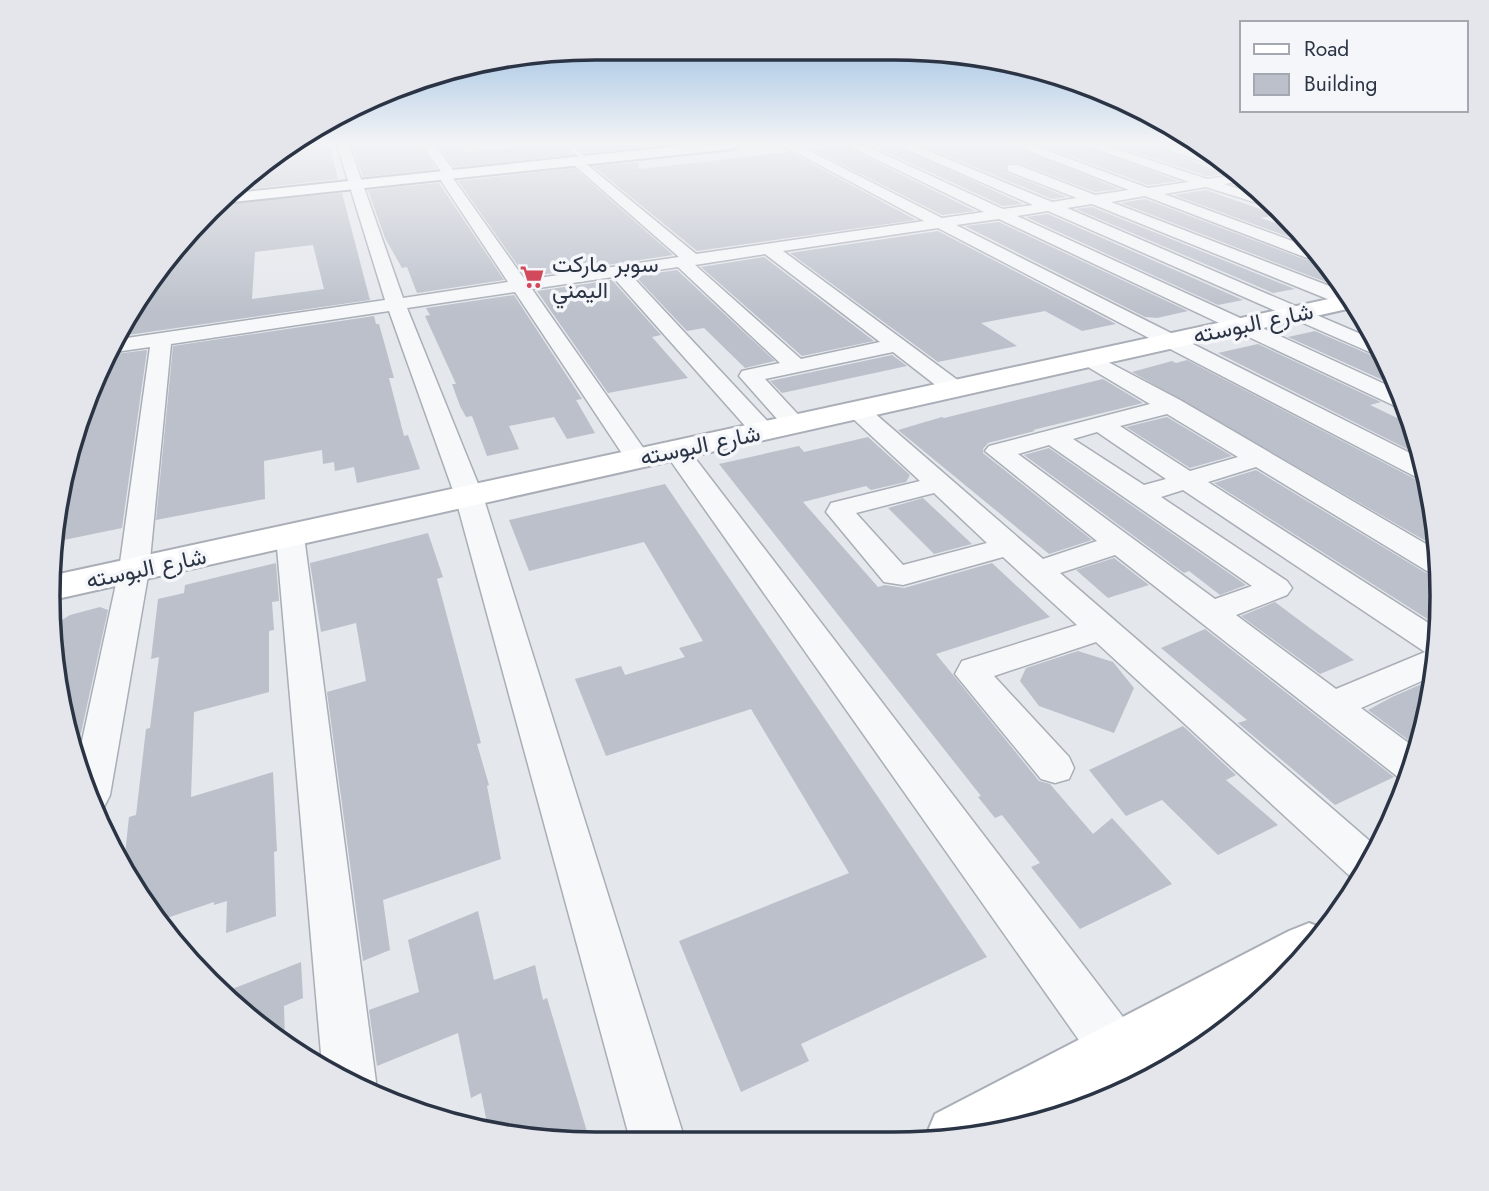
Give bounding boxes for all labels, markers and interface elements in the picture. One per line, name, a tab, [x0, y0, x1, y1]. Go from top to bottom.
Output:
legend	[1240, 21, 1468, 112]
text: Road	[1304, 34, 1349, 64]
text: Building	[1304, 69, 1377, 99]
place label: سوبر ماركت اليمني	[552, 247, 659, 309]
supermarket icon: سوبر ماركت اليمني	[518, 263, 546, 291]
street label: شارع البوسته	[1190, 294, 1316, 352]
street label: شارع البوسته	[637, 416, 763, 474]
street label: شارع البوسته	[83, 539, 209, 597]

